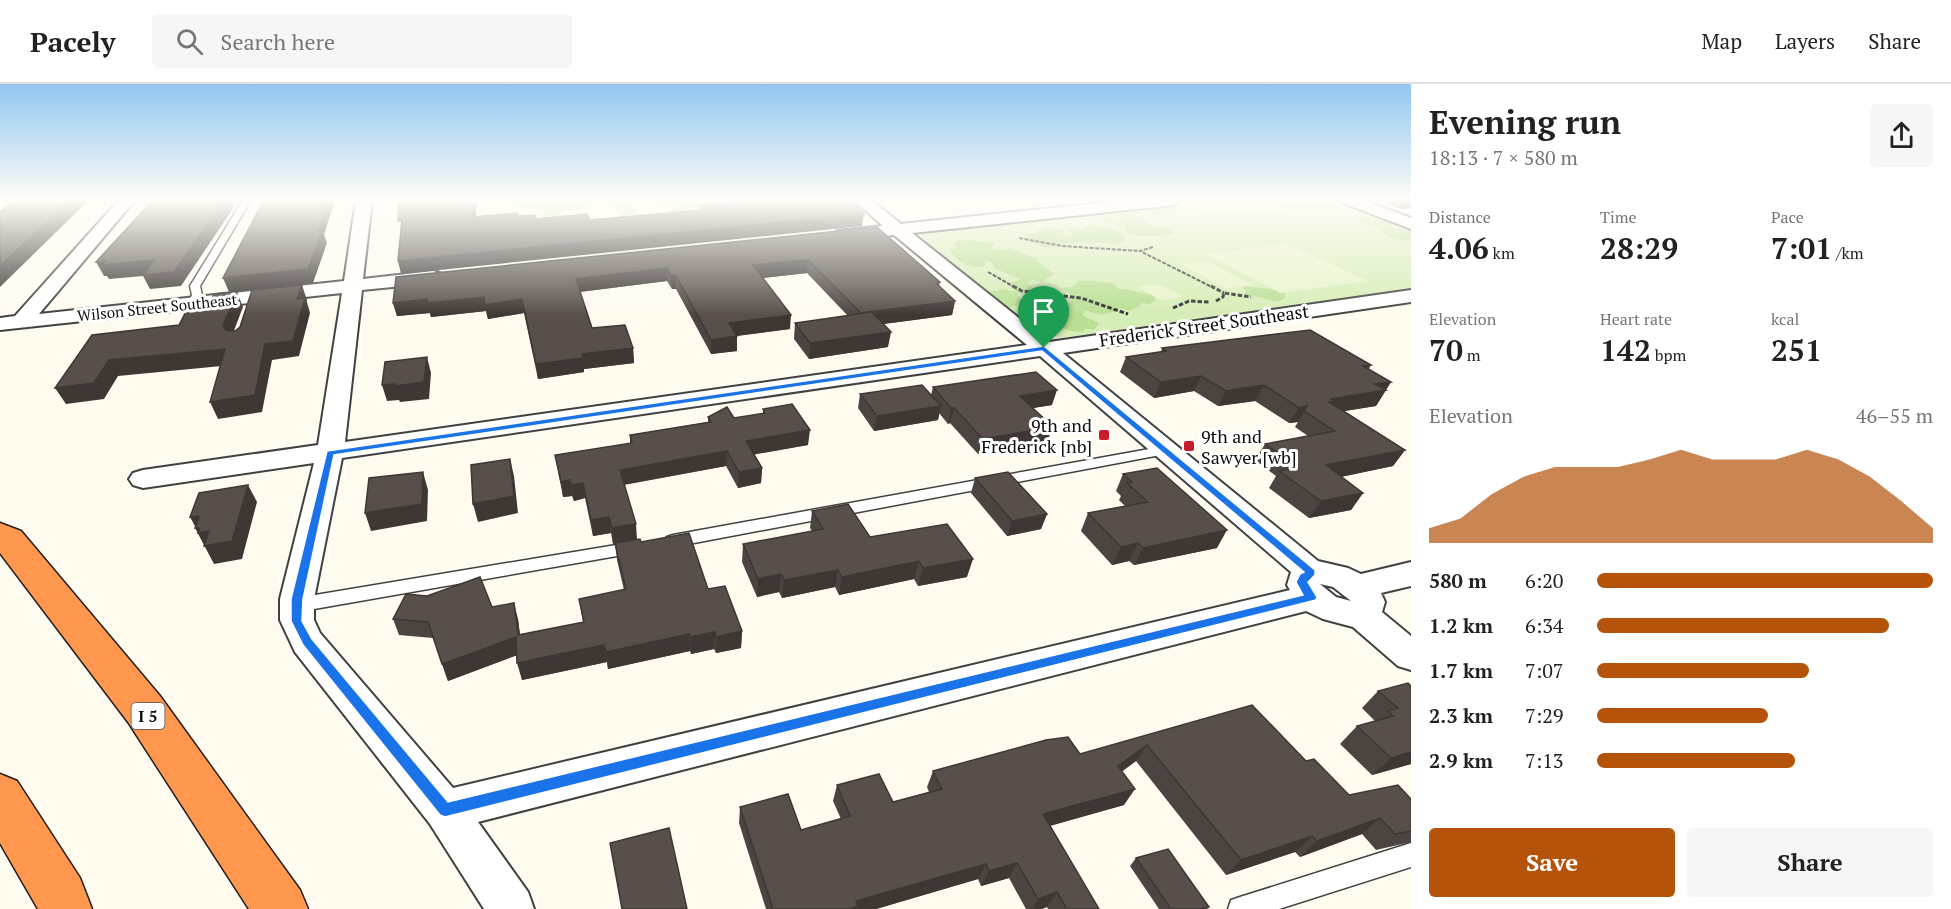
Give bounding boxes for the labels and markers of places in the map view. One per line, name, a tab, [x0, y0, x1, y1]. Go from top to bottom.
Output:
pin	[1018, 286, 1069, 348]
place label: 9th and Frederick [nb]	[981, 413, 1092, 458]
place label: 9th and Sawyer [wb]	[1201, 424, 1296, 469]
marker: 9th and Frederick [nb]	[1097, 428, 1111, 442]
marker: 9th and Sawyer [wb]	[1182, 439, 1196, 453]

